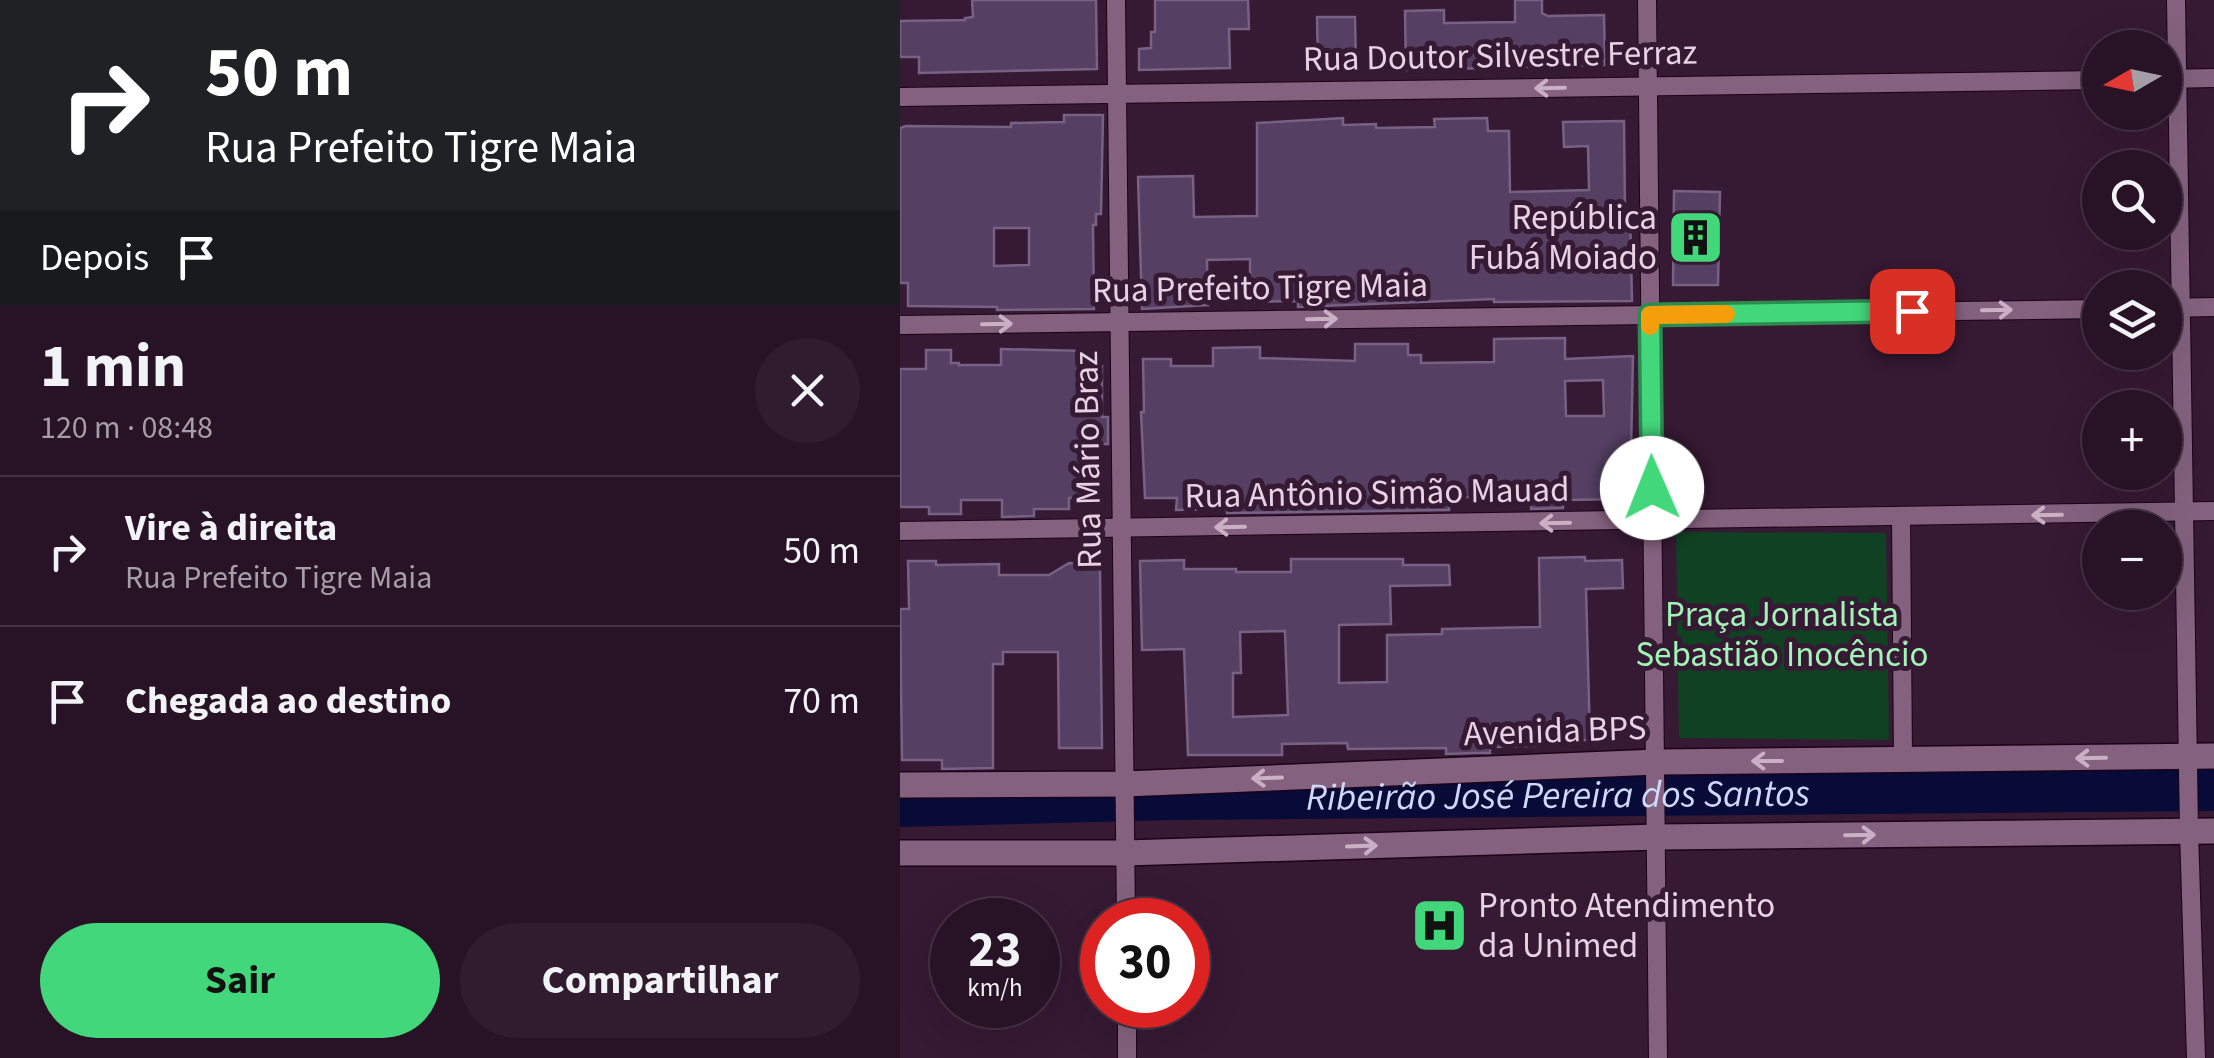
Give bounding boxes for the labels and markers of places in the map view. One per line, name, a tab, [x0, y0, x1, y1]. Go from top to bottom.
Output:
place label: República Fubá Moiado	[1469, 193, 1657, 283]
building icon: República Fubá Moiado	[1666, 208, 1726, 268]
pin	[1870, 269, 1955, 354]
place label: Pronto Atendimento da Unimed	[1478, 881, 1775, 971]
hospital icon: Pronto Atendimento da Unimed	[1409, 896, 1469, 956]

